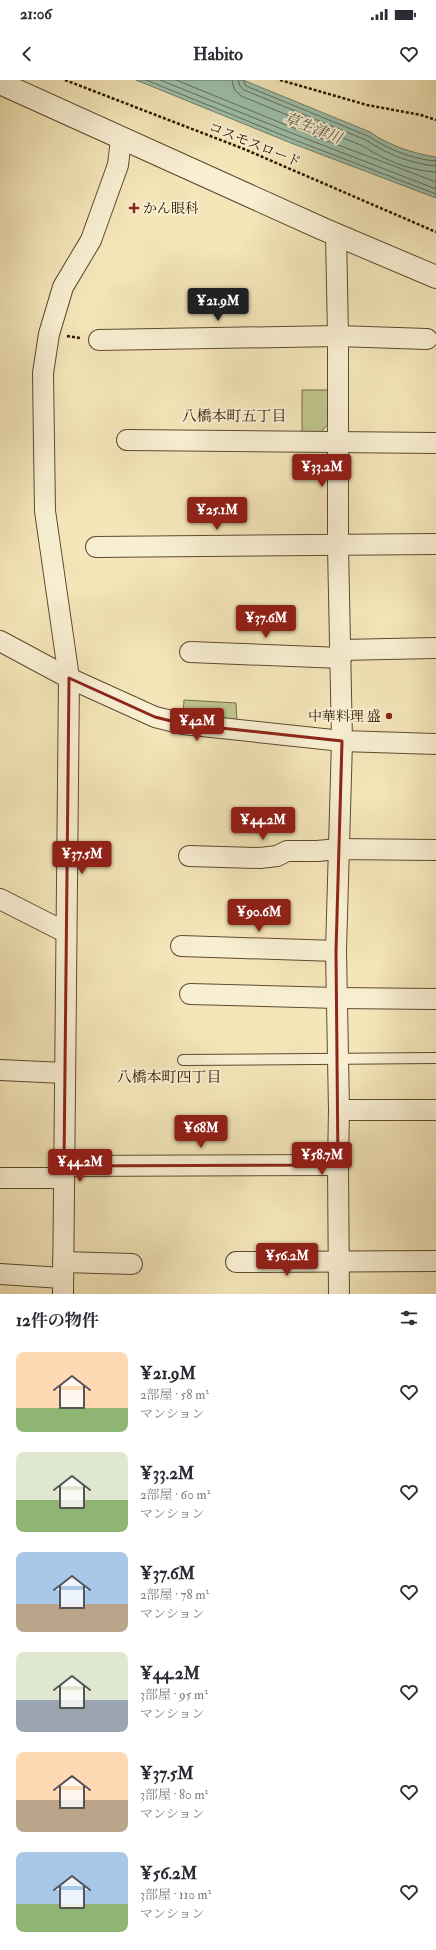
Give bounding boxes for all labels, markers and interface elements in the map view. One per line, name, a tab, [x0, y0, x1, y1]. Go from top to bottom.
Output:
text: 21:06	[20, 5, 52, 24]
icon: back	[16, 43, 38, 65]
text: Habito	[193, 43, 243, 66]
icon: heart	[398, 43, 420, 65]
water label: 草生津川	[281, 109, 346, 149]
street label: コスモスロード	[206, 118, 303, 171]
place label: かん眼科	[143, 200, 199, 217]
marker: かん眼科	[128, 202, 140, 214]
pin: ¥21.9M	[185, 288, 251, 322]
text: ¥21.9M	[197, 293, 239, 309]
district label: 八橋本町五丁目	[181, 407, 287, 426]
pin: ¥33.2M	[289, 454, 355, 488]
text: ¥33.2M	[301, 459, 343, 475]
pin: ¥25.1M	[184, 497, 250, 531]
text: ¥25.1M	[196, 502, 238, 518]
pin: ¥37.6M	[233, 605, 299, 639]
text: ¥37.6M	[245, 610, 287, 626]
pin: ¥42M	[173, 708, 221, 742]
place label: 中華料理 盛	[308, 708, 381, 725]
marker: 中華料理 盛	[384, 711, 394, 721]
text: ¥42M	[179, 713, 215, 729]
pin: ¥44.2M	[230, 807, 296, 841]
text: ¥44.2M	[240, 812, 286, 828]
pin: ¥37.5M	[49, 841, 115, 875]
text: ¥37.5M	[61, 846, 103, 862]
pin: ¥90.6M	[226, 899, 292, 933]
text: ¥90.6M	[237, 904, 281, 920]
district label: 八橋本町四丁目	[116, 1068, 222, 1087]
pin: ¥68M	[177, 1115, 225, 1149]
text: ¥68M	[183, 1120, 219, 1136]
pin: ¥58.7M	[289, 1142, 355, 1176]
text: ¥58.7M	[301, 1147, 343, 1163]
pin: ¥44.2M	[47, 1149, 113, 1183]
text: ¥44.2M	[57, 1154, 103, 1170]
pin: ¥56.2M	[254, 1243, 320, 1277]
text: ¥56.2M	[265, 1248, 309, 1264]
icon: filters	[398, 1307, 420, 1329]
text: 12件の物件	[16, 1310, 99, 1331]
text: ¥21.9M	[140, 1363, 196, 1384]
icon: home	[48, 1368, 96, 1416]
icon: heart	[398, 1381, 420, 1403]
text: 2部屋 · 58 m²	[140, 1387, 209, 1403]
text: マンション	[140, 1406, 204, 1422]
text: ¥33.2M	[140, 1463, 194, 1484]
icon: home	[48, 1468, 96, 1516]
icon: heart	[398, 1481, 420, 1503]
text: 2部屋 · 60 m²	[140, 1487, 210, 1503]
text: マンション	[140, 1506, 204, 1522]
text: ¥37.6M	[140, 1563, 195, 1584]
icon: home	[48, 1568, 96, 1616]
icon: heart	[398, 1581, 420, 1603]
text: 2部屋 · 78 m²	[140, 1587, 209, 1603]
text: マンション	[140, 1606, 204, 1622]
text: ¥44.2M	[140, 1663, 200, 1684]
icon: home	[48, 1668, 96, 1716]
icon: heart	[398, 1681, 420, 1703]
text: 3部屋 · 95 m²	[140, 1687, 208, 1703]
text: マンション	[140, 1706, 204, 1722]
text: ¥37.5M	[140, 1763, 194, 1784]
icon: home	[48, 1768, 96, 1816]
icon: heart	[398, 1781, 420, 1803]
text: 3部屋 · 80 m²	[140, 1787, 208, 1803]
text: マンション	[140, 1806, 204, 1822]
text: ¥56.2M	[140, 1863, 197, 1884]
icon: home	[48, 1868, 96, 1916]
icon: heart	[398, 1881, 420, 1903]
text: 3部屋 · 110 m²	[140, 1887, 211, 1903]
text: マンション	[140, 1906, 204, 1922]

